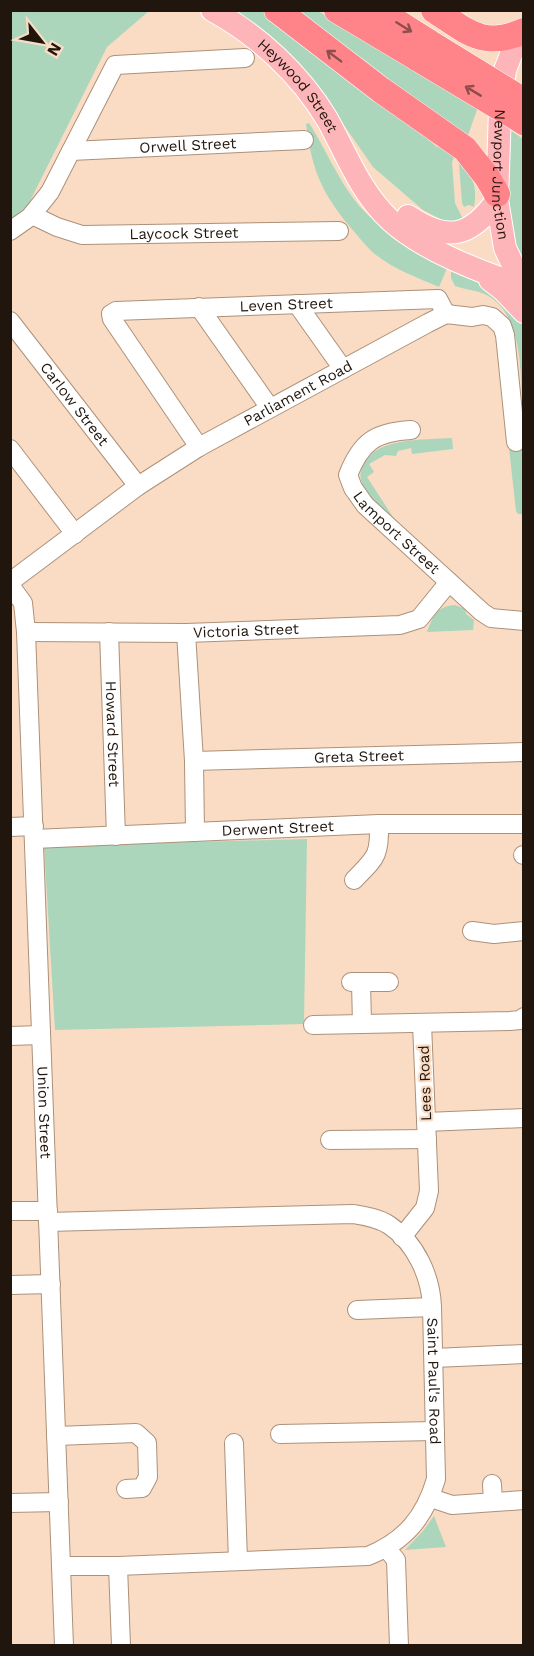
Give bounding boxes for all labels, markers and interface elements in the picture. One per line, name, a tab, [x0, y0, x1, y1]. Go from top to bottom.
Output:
north arrow	[12, 12, 72, 72]
one-way arrow	[395, 21, 412, 33]
street label: Heywood Street	[254, 35, 342, 136]
text: N	[43, 39, 66, 59]
one-way arrow	[327, 49, 343, 62]
one-way arrow	[465, 85, 482, 97]
street label: Newport Junction	[488, 109, 512, 241]
street label: Orwell Street	[139, 134, 238, 157]
street label: Laycock Street	[129, 224, 239, 243]
street label: Leven Street	[239, 294, 334, 315]
street label: Parliament Road	[240, 357, 356, 430]
street label: Carlow Street	[36, 359, 113, 450]
street label: Lamport Street	[349, 488, 444, 578]
street label: Victoria Street	[193, 620, 300, 642]
street label: Howard Street	[102, 681, 123, 788]
street label: Greta Street	[314, 746, 405, 767]
street label: Derwent Street	[221, 817, 335, 840]
street label: Lees Road	[415, 1045, 435, 1121]
street label: Union Street	[33, 1066, 55, 1160]
street label: Saint Paul's Road	[423, 1318, 444, 1445]

